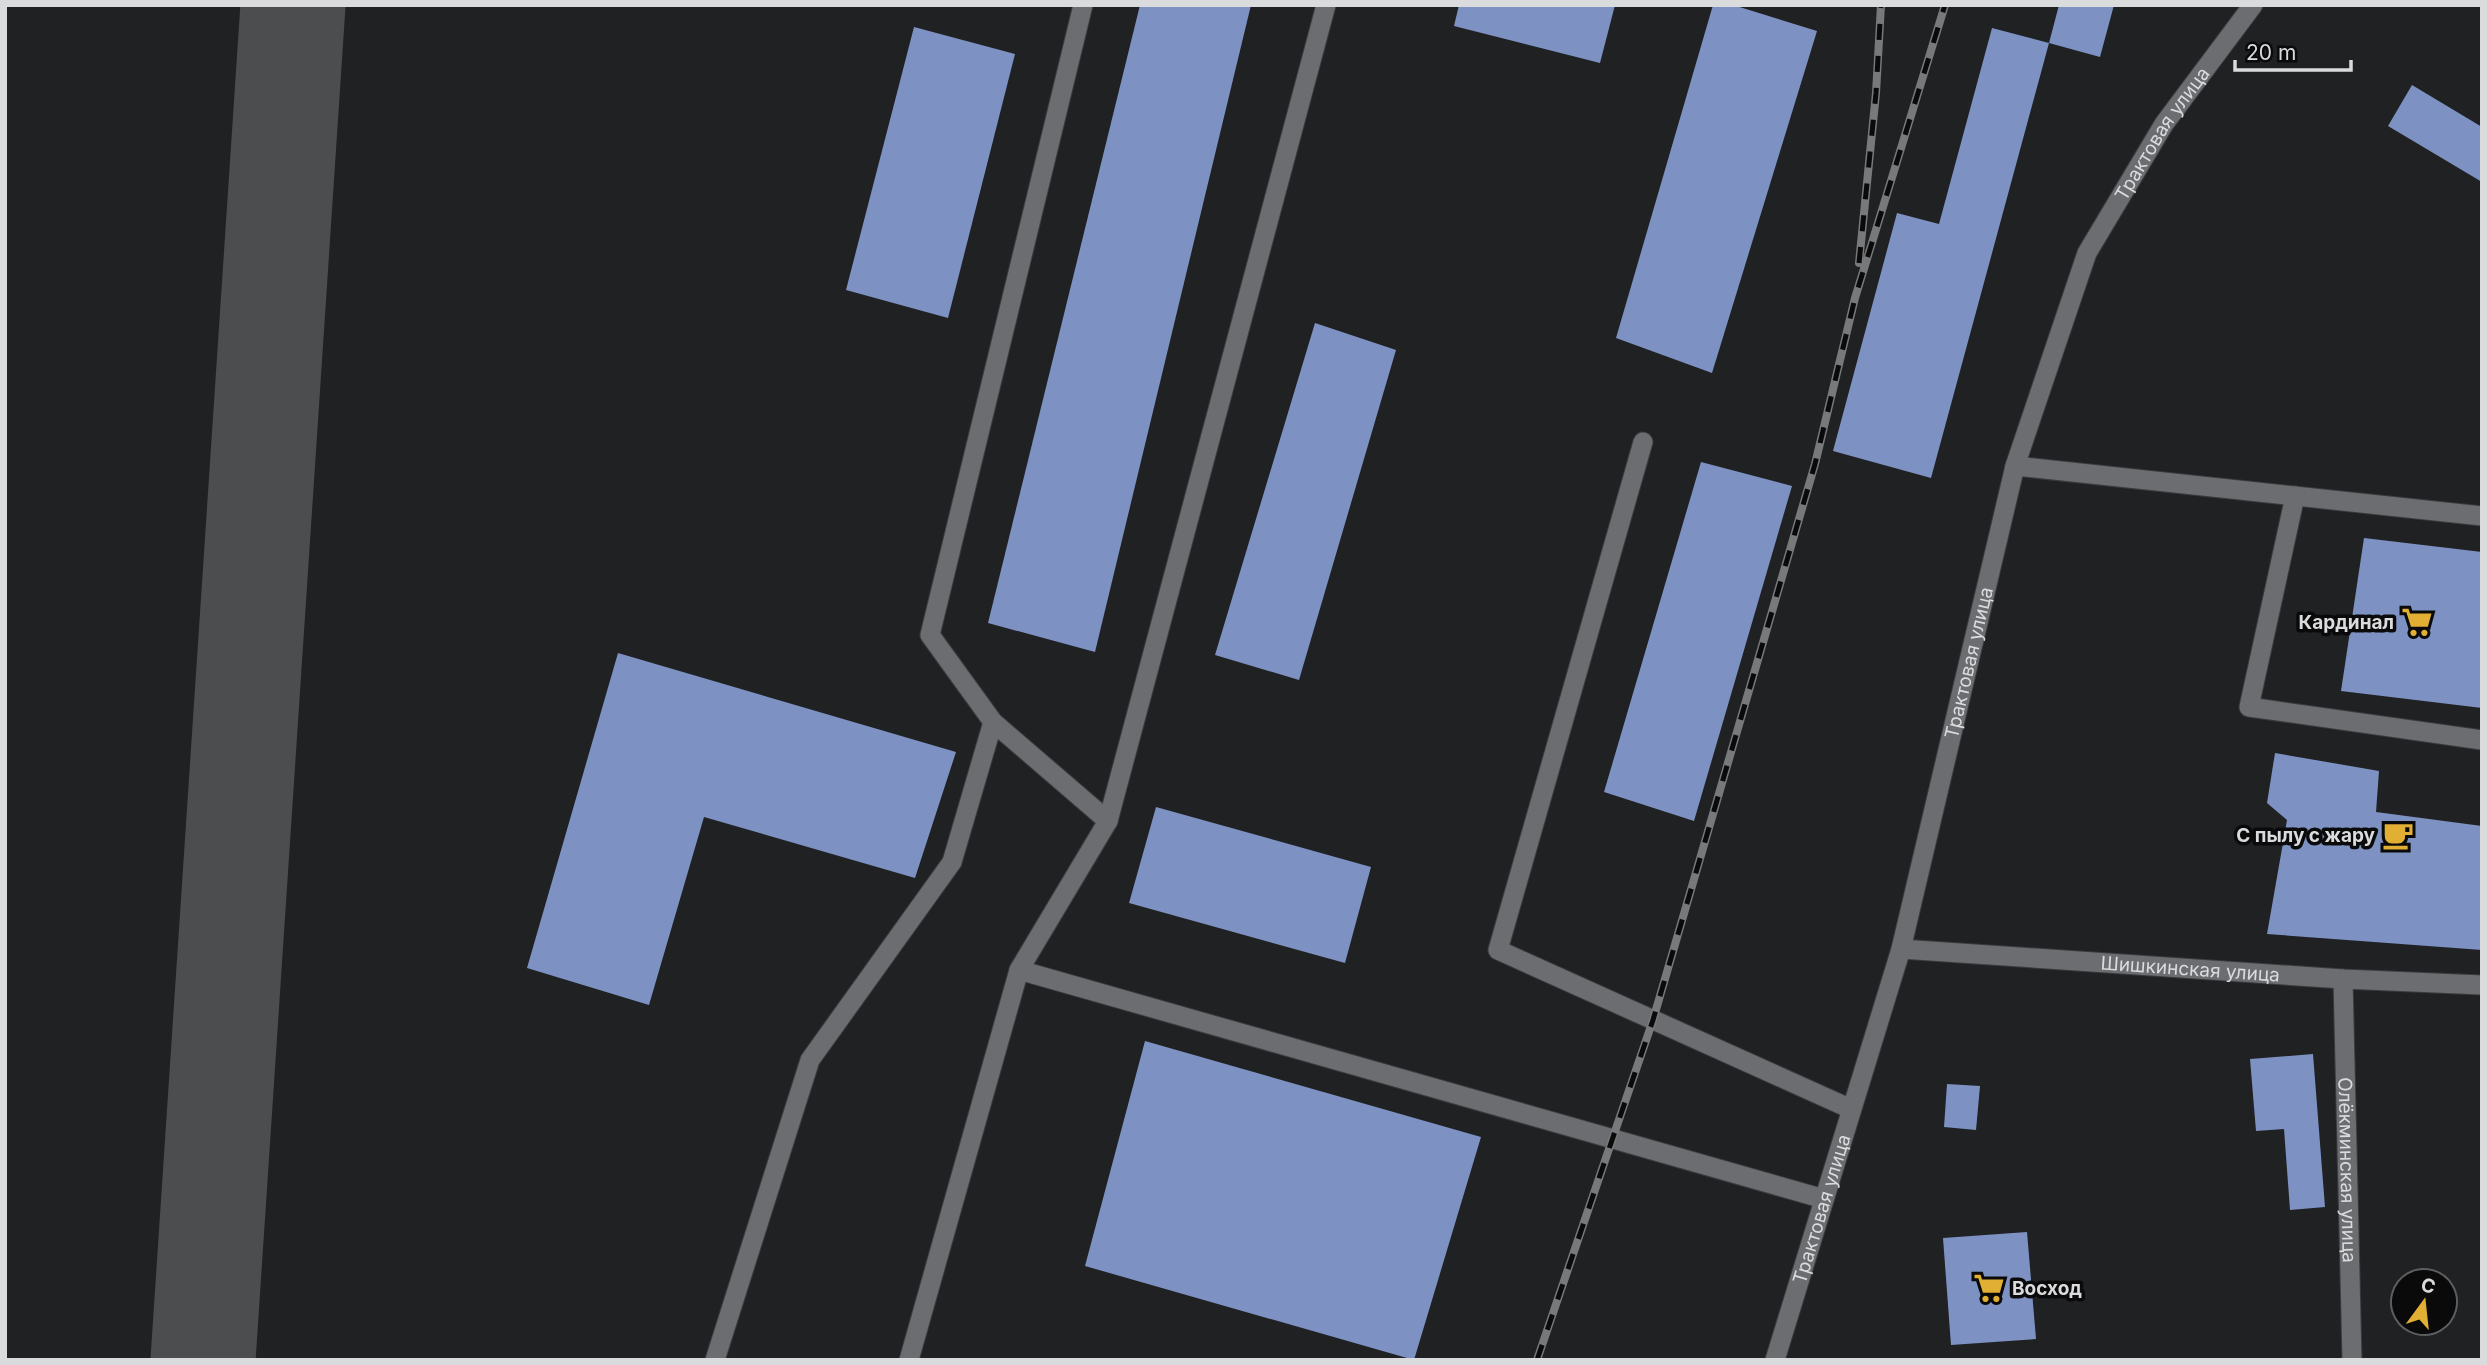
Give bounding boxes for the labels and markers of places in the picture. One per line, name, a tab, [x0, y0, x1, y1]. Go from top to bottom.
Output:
supermarket icon: Кардинал	[2400, 605, 2434, 639]
place label: Кардинал	[2298, 611, 2394, 634]
cafe icon: С пылу с жару	[2381, 818, 2415, 852]
place label: С пылу с жару	[2236, 824, 2376, 847]
supermarket icon: Восход	[1972, 1271, 2006, 1305]
place label: Восход	[2012, 1277, 2082, 1300]

